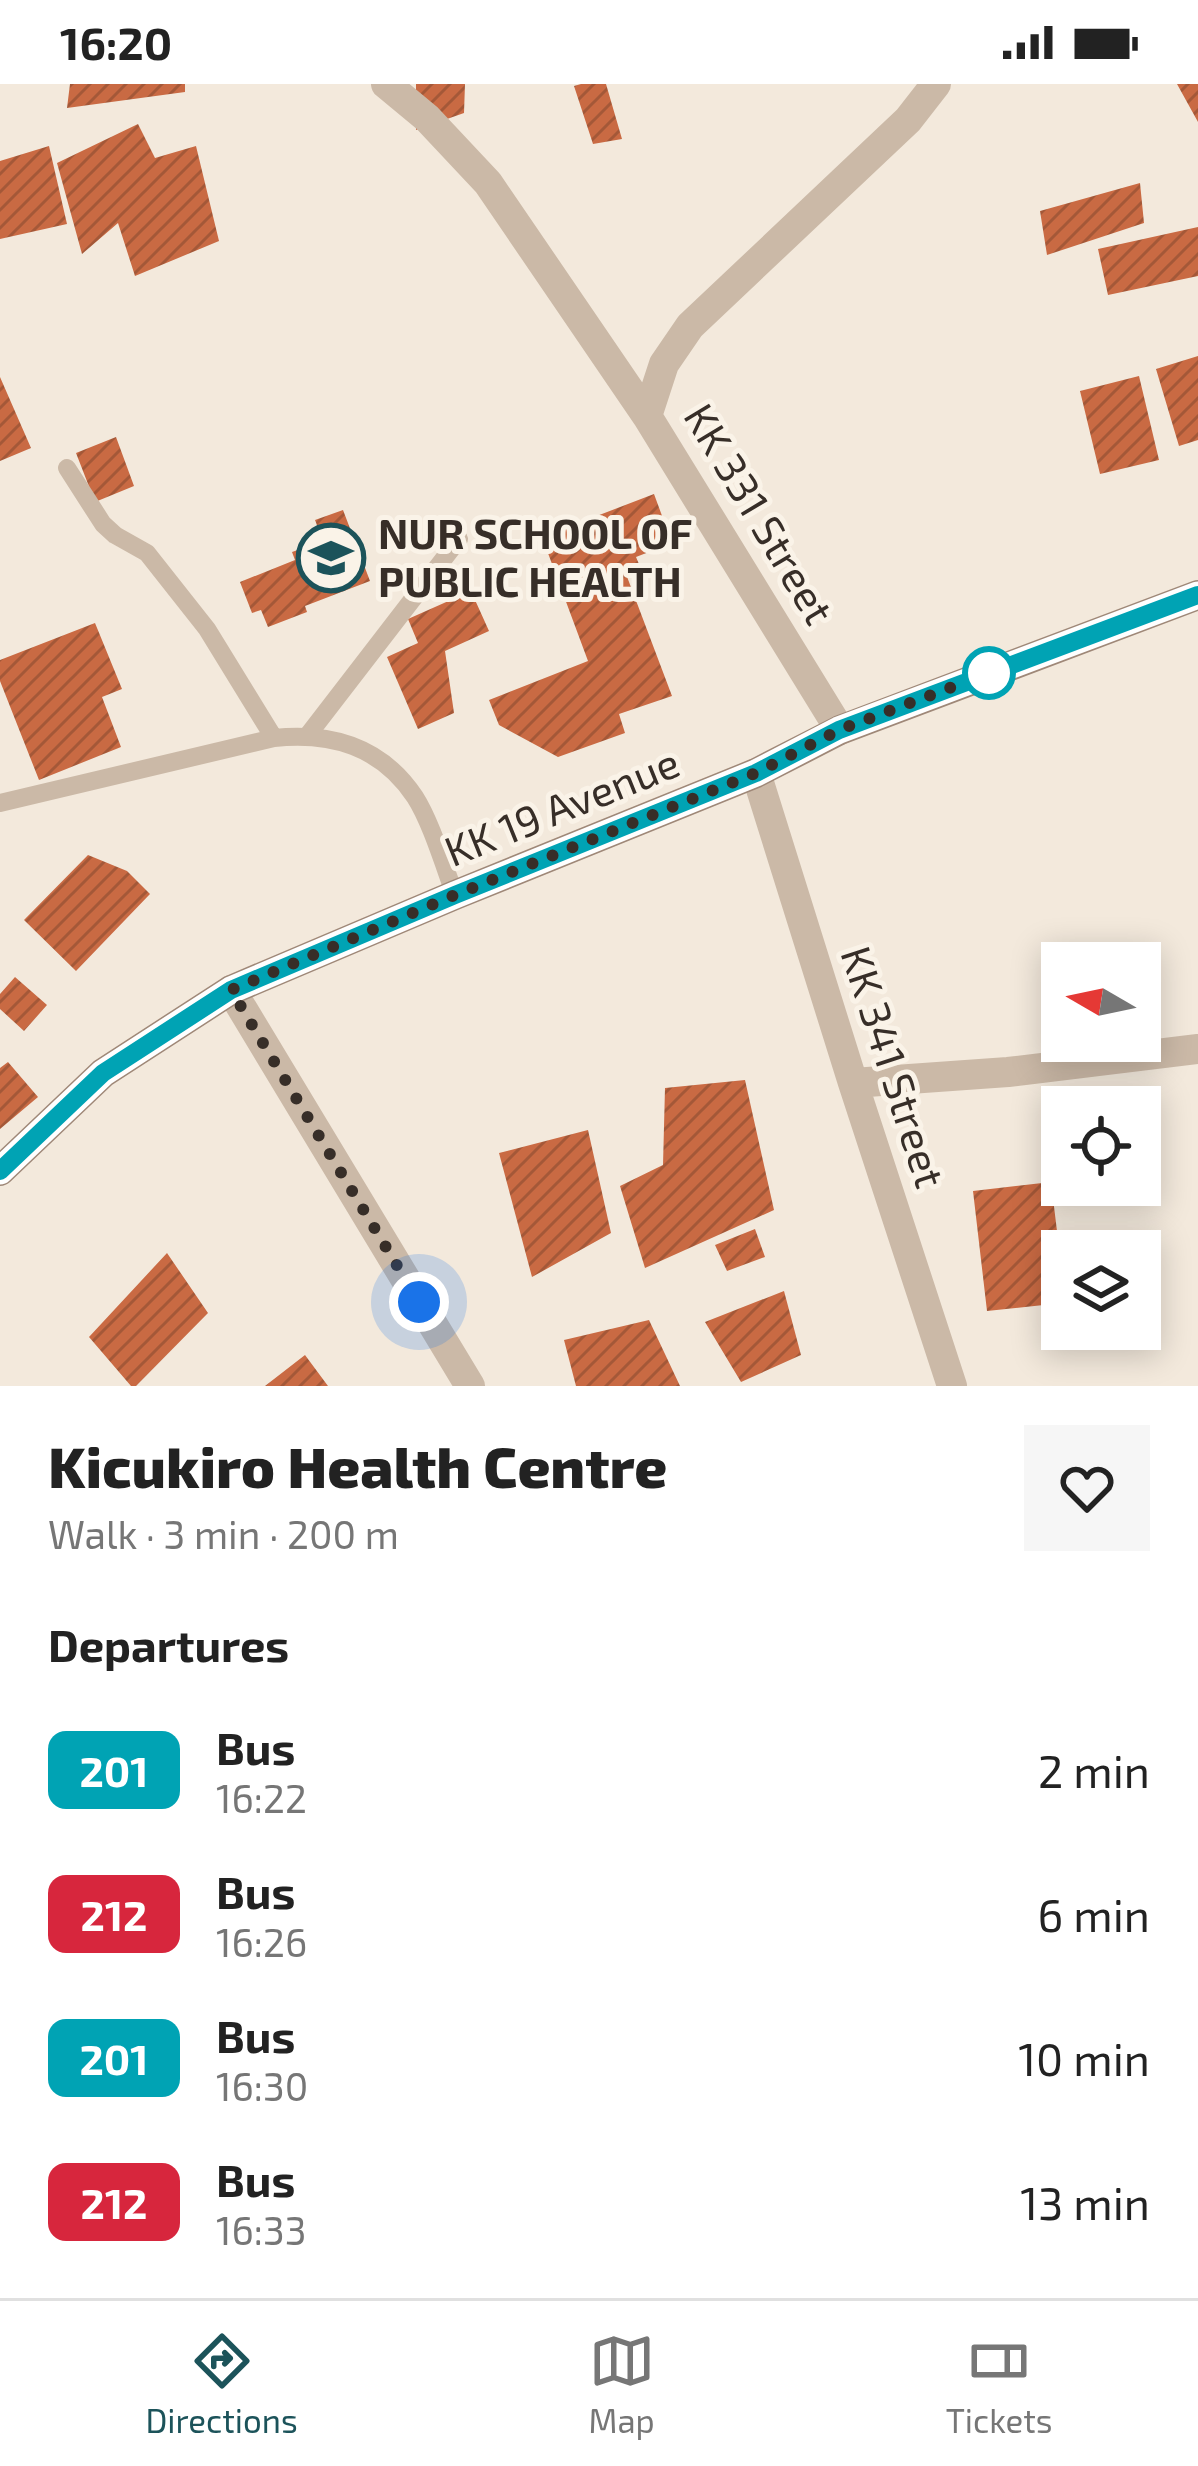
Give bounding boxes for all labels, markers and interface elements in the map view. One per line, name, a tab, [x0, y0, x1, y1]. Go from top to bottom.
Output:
text: 16:20	[60, 15, 172, 69]
street label: KK 331 Street	[675, 394, 846, 632]
place label: NUR SCHOOL OF PUBLIC HEALTH	[378, 507, 692, 605]
school or university icon: NUR SCHOOL OF PUBLIC HEALTH	[296, 523, 366, 593]
unlabelled marker	[964, 648, 1014, 698]
street label: KK 19 Avenue	[437, 735, 686, 875]
street label: KK 341 Street	[832, 939, 957, 1193]
north arrow	[1041, 942, 1161, 1062]
map controls	[1041, 942, 1161, 1350]
button: locate	[1041, 1086, 1161, 1206]
button: layers	[1041, 1230, 1161, 1350]
your location	[389, 1272, 449, 1332]
button: heart	[1024, 1425, 1150, 1551]
text: Kicukiro Health Centre	[48, 1431, 667, 1499]
text: Walk · 3 min · 200 m	[48, 1510, 399, 1557]
text: Departures	[48, 1617, 289, 1671]
text: Bus	[216, 1720, 295, 1774]
text: 2 min	[1038, 1743, 1150, 1797]
text: 201	[79, 1745, 149, 1795]
text: 16:22	[216, 1774, 307, 1821]
text: Bus	[216, 1864, 295, 1918]
text: 6 min	[1037, 1887, 1150, 1941]
text: 212	[81, 1889, 147, 1939]
text: 16:26	[216, 1918, 307, 1965]
text: Bus	[216, 2008, 295, 2062]
text: 10 min	[1018, 2031, 1150, 2085]
text: 201	[79, 2033, 149, 2083]
text: 16:30	[216, 2062, 308, 2109]
text: Bus	[216, 2152, 295, 2206]
text: 13 min	[1020, 2175, 1150, 2229]
text: 212	[81, 2177, 147, 2227]
text: 16:33	[216, 2206, 306, 2253]
tab: Directions	[145, 2328, 298, 2440]
tab: Map	[589, 2328, 655, 2440]
tab: Tickets	[946, 2328, 1053, 2440]

